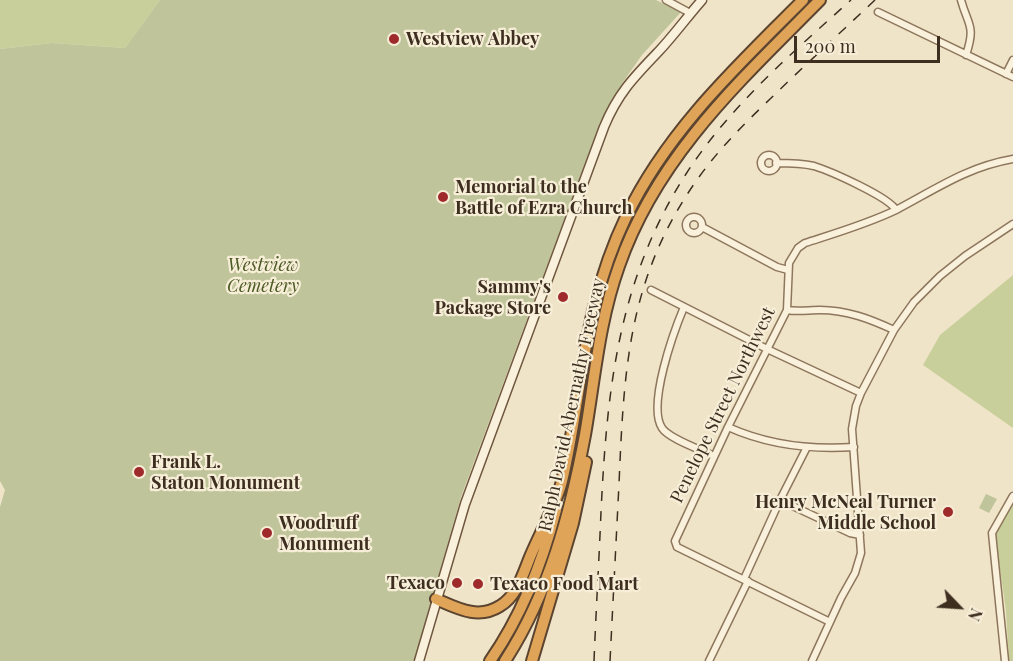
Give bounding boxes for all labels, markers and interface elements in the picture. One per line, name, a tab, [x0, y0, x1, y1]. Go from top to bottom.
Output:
scale bar	[797, 24, 942, 62]
place label: Westview Abbey	[406, 28, 539, 50]
marker: Westview Abbey	[387, 32, 401, 46]
text: 200 m	[805, 34, 856, 58]
place label: Memorial to the Battle of Ezra Church	[455, 176, 632, 219]
marker: Memorial to the Battle of Ezra Church	[436, 190, 450, 204]
park label: Westview Cemetery	[227, 254, 299, 296]
place label: Sammy's Package Store	[435, 276, 551, 318]
street label: Ralph David Abernathy Freeway	[535, 276, 609, 534]
marker: Sammy's Package Store	[556, 290, 570, 304]
street label: Penelope Street Northwest	[666, 304, 780, 506]
place label: Frank L. Staton Monument	[151, 451, 300, 494]
marker: Frank L. Staton Monument	[132, 465, 146, 479]
place label: Henry McNeal Turner Middle School	[755, 491, 936, 534]
marker: Henry McNeal Turner Middle School	[941, 505, 955, 519]
place label: Woodruff Monument	[279, 512, 370, 554]
marker: Woodruff Monument	[260, 526, 274, 540]
place label: Texaco	[387, 572, 445, 594]
place label: Texaco Food Mart	[490, 573, 638, 595]
marker: Texaco	[450, 576, 464, 590]
marker: Texaco Food Mart	[471, 577, 485, 591]
north arrow	[929, 577, 989, 637]
text: N	[964, 605, 988, 624]

